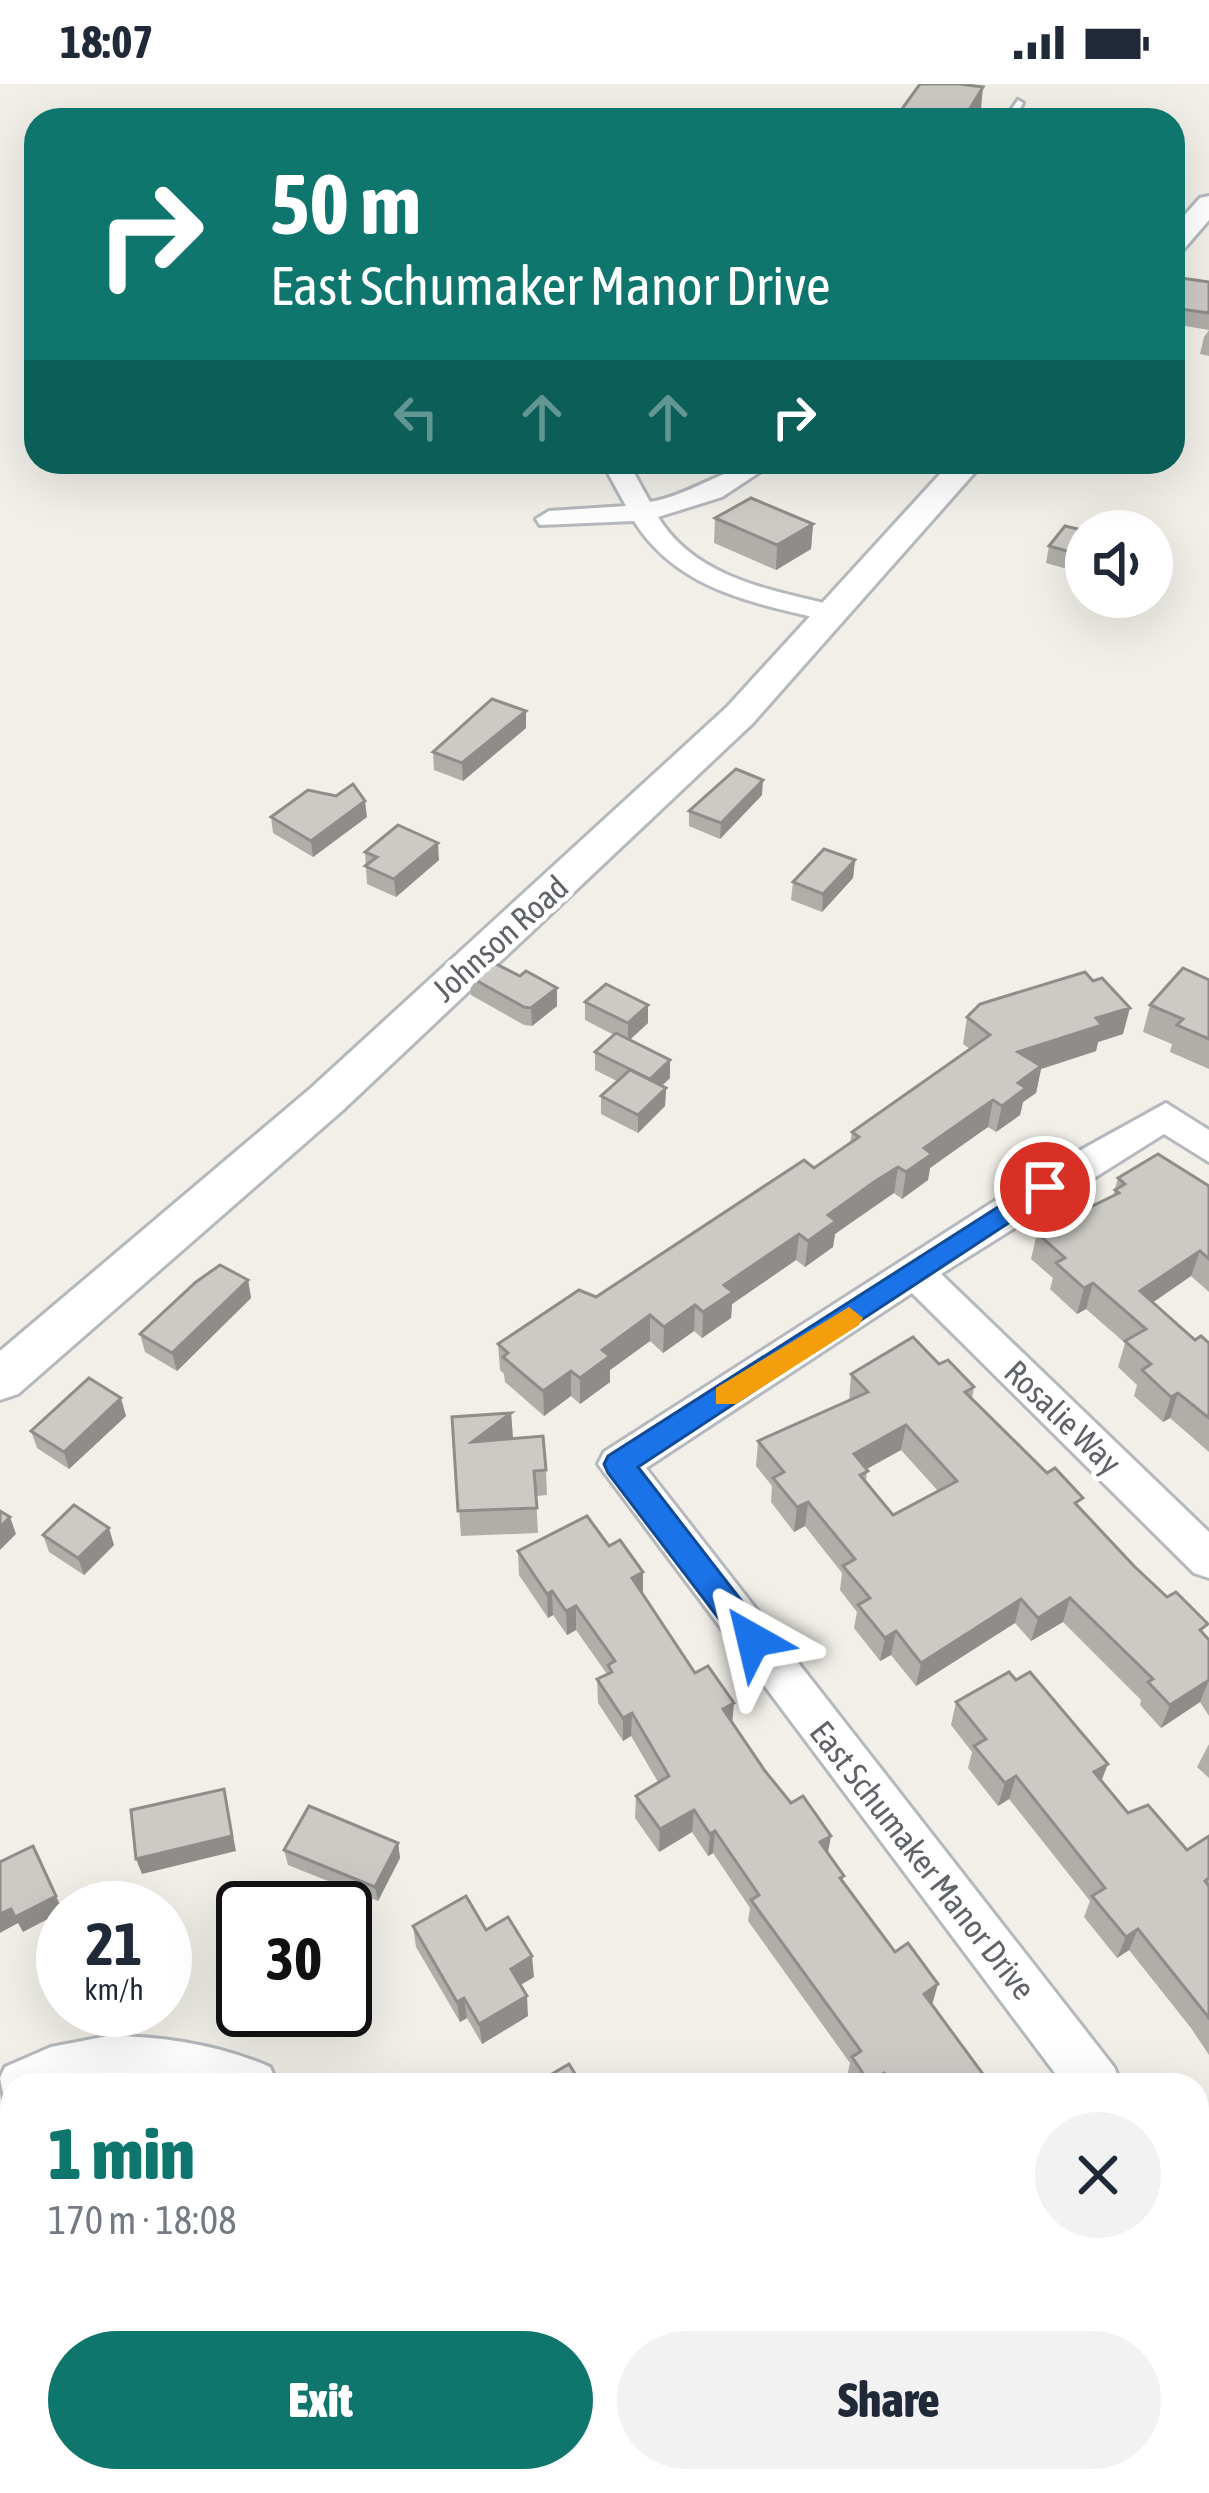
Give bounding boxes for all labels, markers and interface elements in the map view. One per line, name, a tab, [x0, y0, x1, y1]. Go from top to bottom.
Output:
text: 18:07	[60, 16, 154, 68]
icon: right	[72, 156, 228, 312]
text: 50 m	[270, 156, 421, 252]
text: East Schumaker Manor Drive	[270, 255, 831, 316]
icon: left	[383, 384, 449, 450]
icon: ahead	[509, 384, 575, 450]
icon: ahead	[635, 384, 701, 450]
icon: right	[761, 384, 827, 450]
map controls	[1065, 510, 1173, 618]
button: sound	[1065, 510, 1173, 618]
street label: Johnson Road	[425, 867, 575, 1009]
pin	[994, 1136, 1096, 1238]
icon: arrive	[1012, 1154, 1078, 1220]
street label: Rosalie Way	[997, 1352, 1129, 1482]
position arrow	[690, 1577, 816, 1703]
street label: East Schumaker Manor Drive	[803, 1713, 1043, 2007]
speed limit sign: 30	[216, 1881, 372, 2037]
text: 21	[86, 1909, 142, 1978]
text: km/h	[84, 1972, 144, 2006]
text: 1 min	[48, 2112, 195, 2194]
button: close	[1035, 2112, 1161, 2238]
text: 170 m · 18:08	[48, 2198, 237, 2242]
button: Exit	[48, 2331, 593, 2469]
button: Share	[617, 2331, 1161, 2469]

